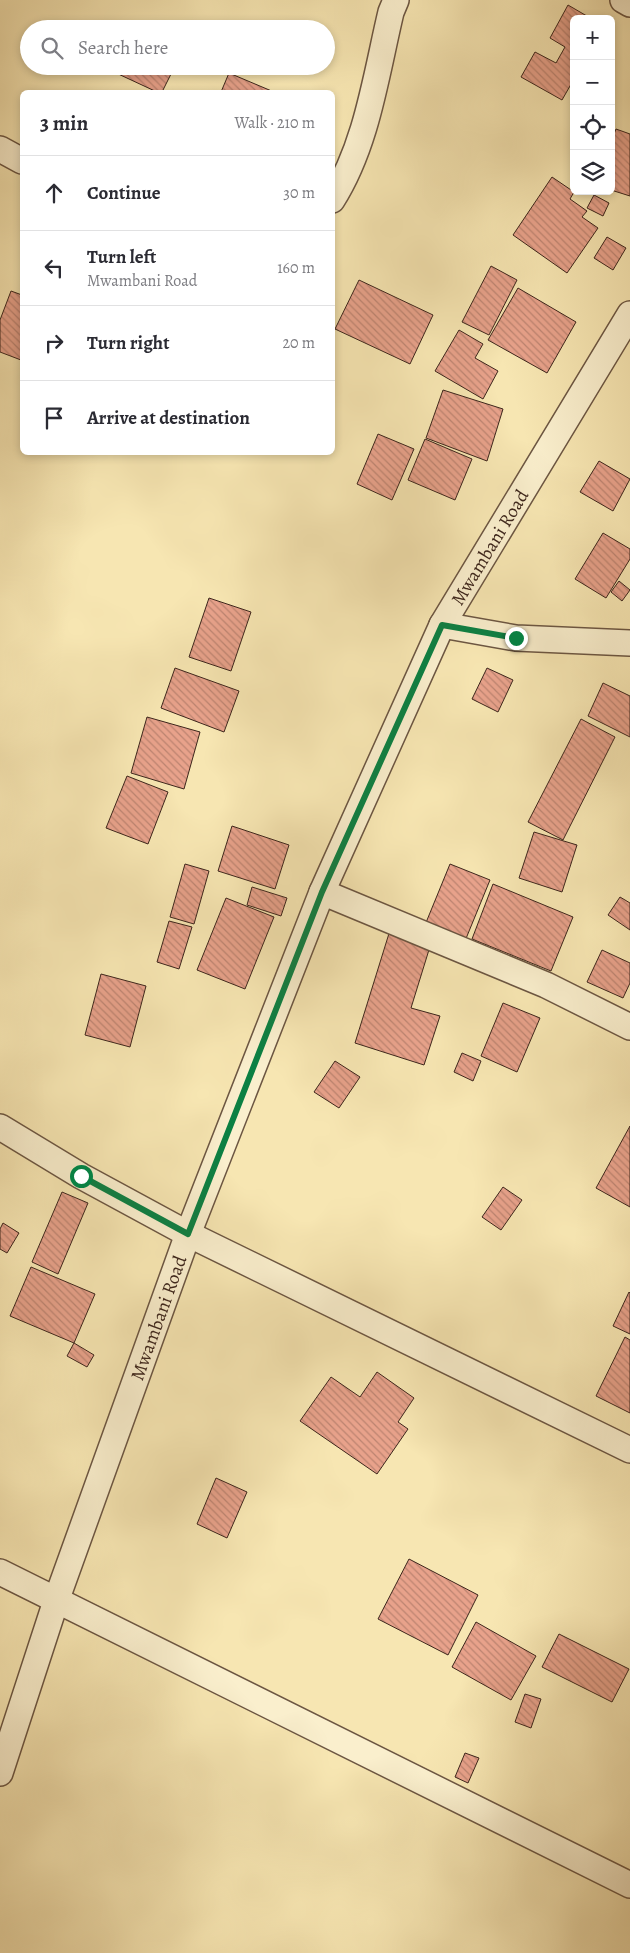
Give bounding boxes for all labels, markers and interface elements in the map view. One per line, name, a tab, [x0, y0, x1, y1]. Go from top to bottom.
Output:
map controls	[570, 15, 615, 195]
button: +	[570, 15, 615, 60]
search box	[20, 20, 335, 75]
icon: search	[38, 34, 66, 62]
text: Search here	[78, 35, 168, 61]
button: −	[570, 60, 615, 105]
button: locate	[570, 105, 615, 150]
text: 3 min	[40, 109, 88, 137]
text: Walk · 210 m	[234, 112, 315, 134]
button: layers	[570, 150, 615, 195]
icon: ahead	[40, 179, 68, 207]
text: Continue	[87, 180, 161, 206]
text: 30 m	[283, 182, 315, 204]
text: Turn left	[87, 244, 156, 270]
icon: left	[40, 254, 68, 282]
text: 160 m	[277, 257, 315, 279]
text: Mwambani Road	[87, 270, 197, 292]
icon: right	[40, 329, 68, 357]
text: Turn right	[87, 330, 169, 356]
text: 20 m	[282, 332, 315, 354]
icon: arrive	[40, 404, 68, 432]
text: Arrive at destination	[87, 405, 250, 431]
street label: Mwambani Road	[445, 484, 535, 610]
route end	[505, 627, 528, 650]
route start	[70, 1165, 93, 1188]
street label: Mwambani Road	[124, 1251, 194, 1384]

